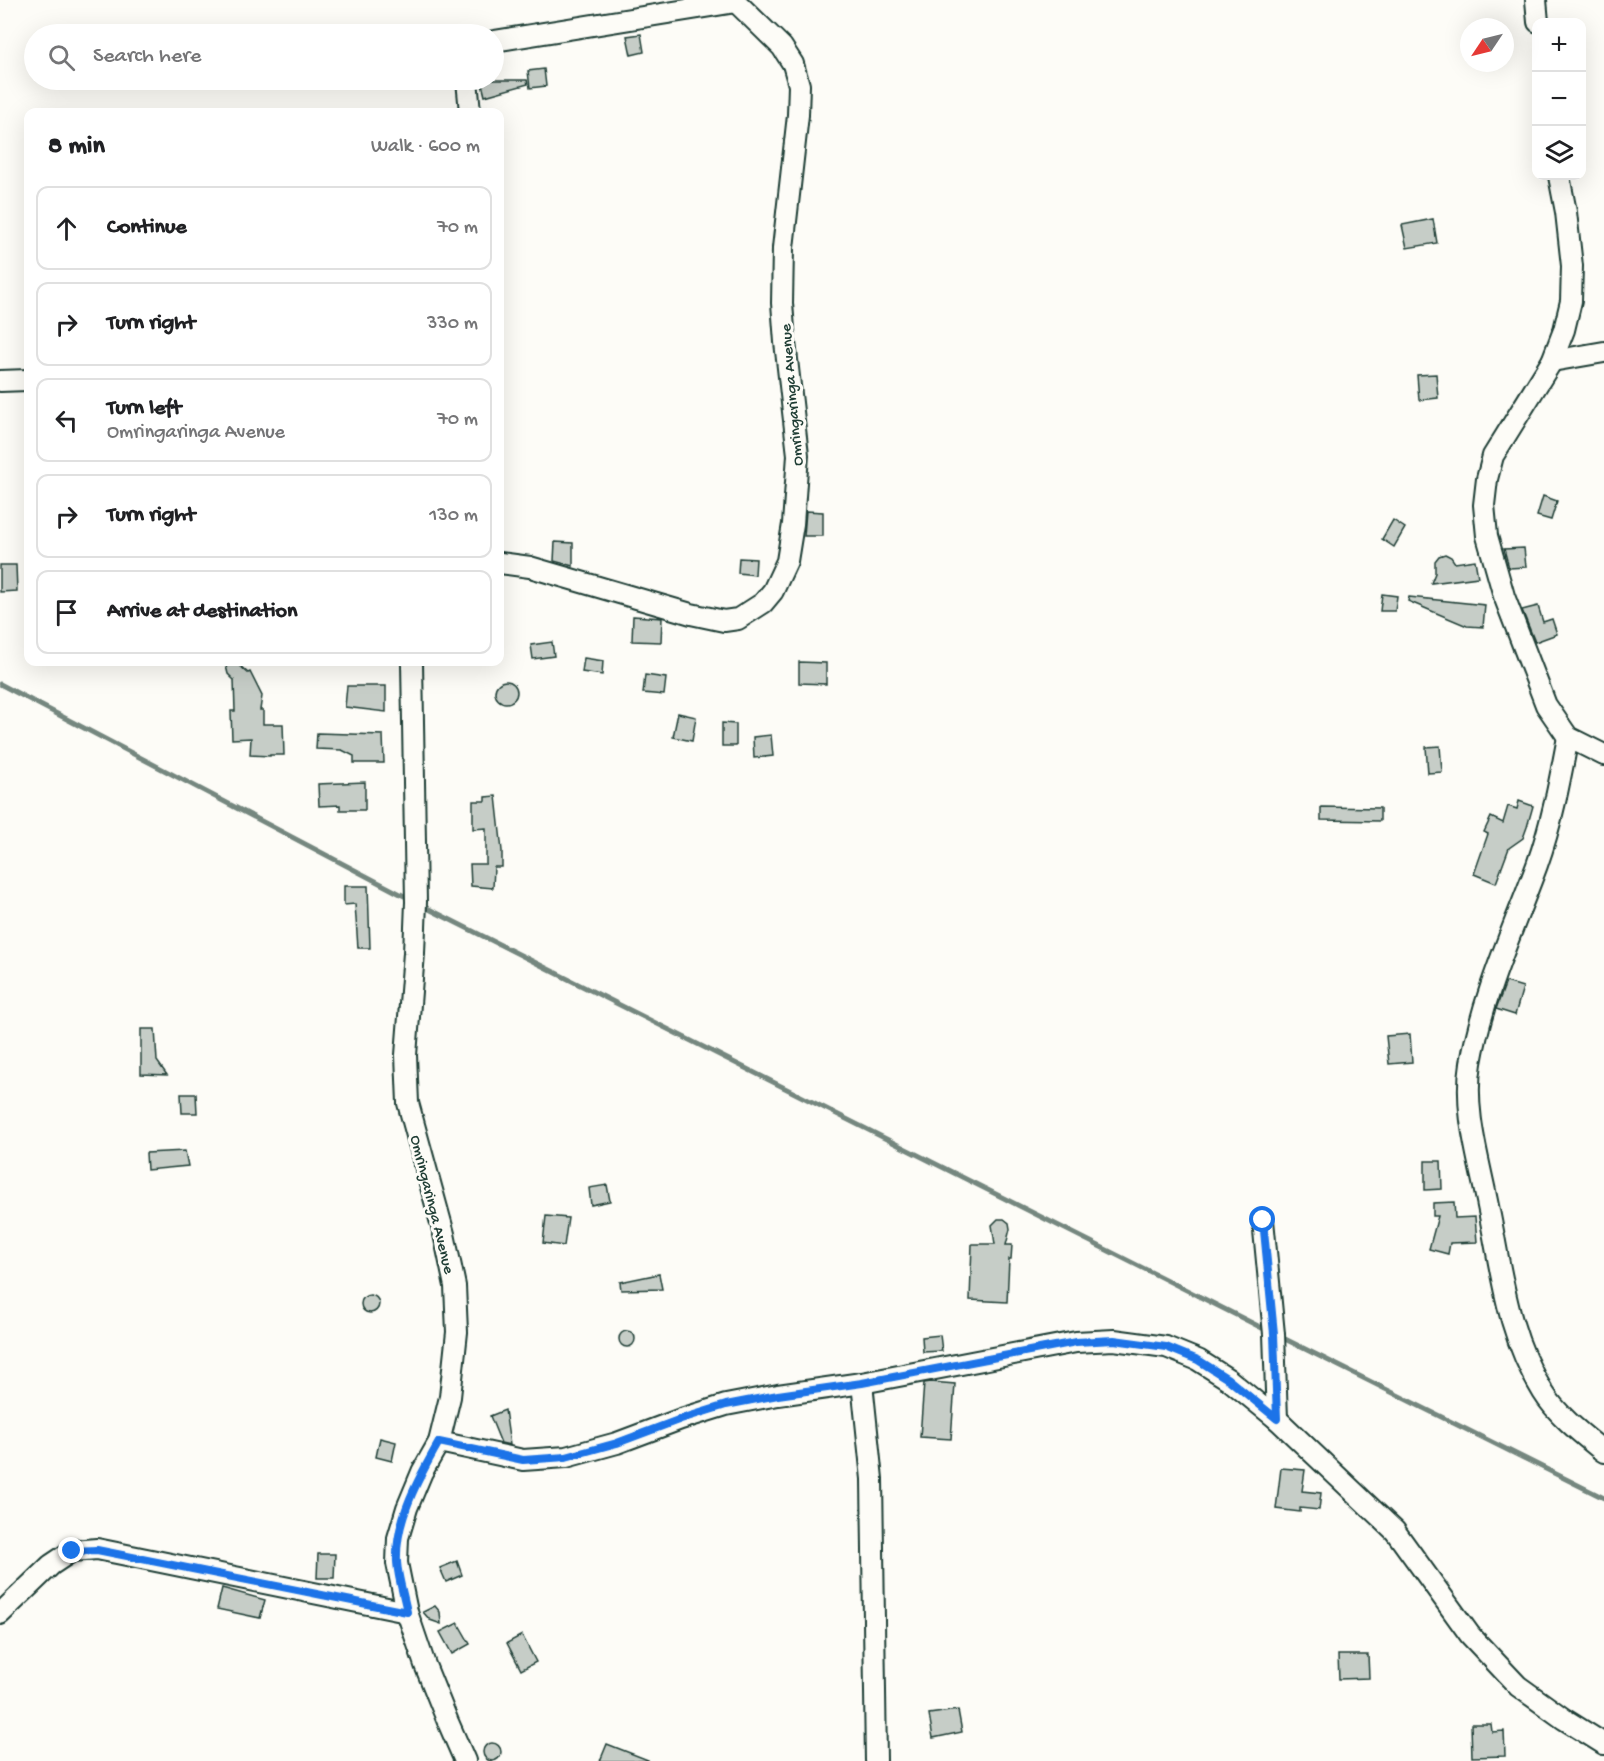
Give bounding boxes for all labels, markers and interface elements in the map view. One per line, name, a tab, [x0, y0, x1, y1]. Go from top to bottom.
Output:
north arrow	[1460, 18, 1514, 72]
map controls	[1532, 18, 1586, 180]
button: +	[1532, 18, 1586, 72]
search box	[24, 24, 504, 90]
icon: search	[45, 41, 78, 74]
text: Search here	[93, 44, 201, 70]
button: −	[1532, 72, 1586, 126]
button: layers	[1532, 126, 1586, 180]
text: 8 min	[48, 132, 105, 163]
text: Walk · 600 m	[371, 136, 480, 159]
icon: ahead	[50, 212, 83, 245]
text: Continue	[107, 215, 187, 241]
text: 70 m	[437, 217, 478, 240]
icon: right	[50, 308, 83, 341]
text: Turn right	[107, 311, 195, 337]
text: 330 m	[427, 313, 478, 336]
street label: Omringaringa Avenue	[778, 322, 809, 466]
text: Turn left	[107, 396, 181, 422]
icon: left	[50, 404, 83, 437]
text: 70 m	[437, 409, 478, 432]
text: Omringaringa Avenue	[107, 422, 285, 445]
icon: right	[50, 500, 83, 533]
text: Turn right	[107, 503, 195, 529]
text: 130 m	[429, 505, 478, 528]
icon: arrive	[50, 596, 83, 629]
text: Arrive at destination	[107, 599, 297, 625]
street label: Omringaringa Avenue	[404, 1133, 457, 1277]
route start	[1249, 1206, 1275, 1232]
route end	[58, 1537, 84, 1563]

